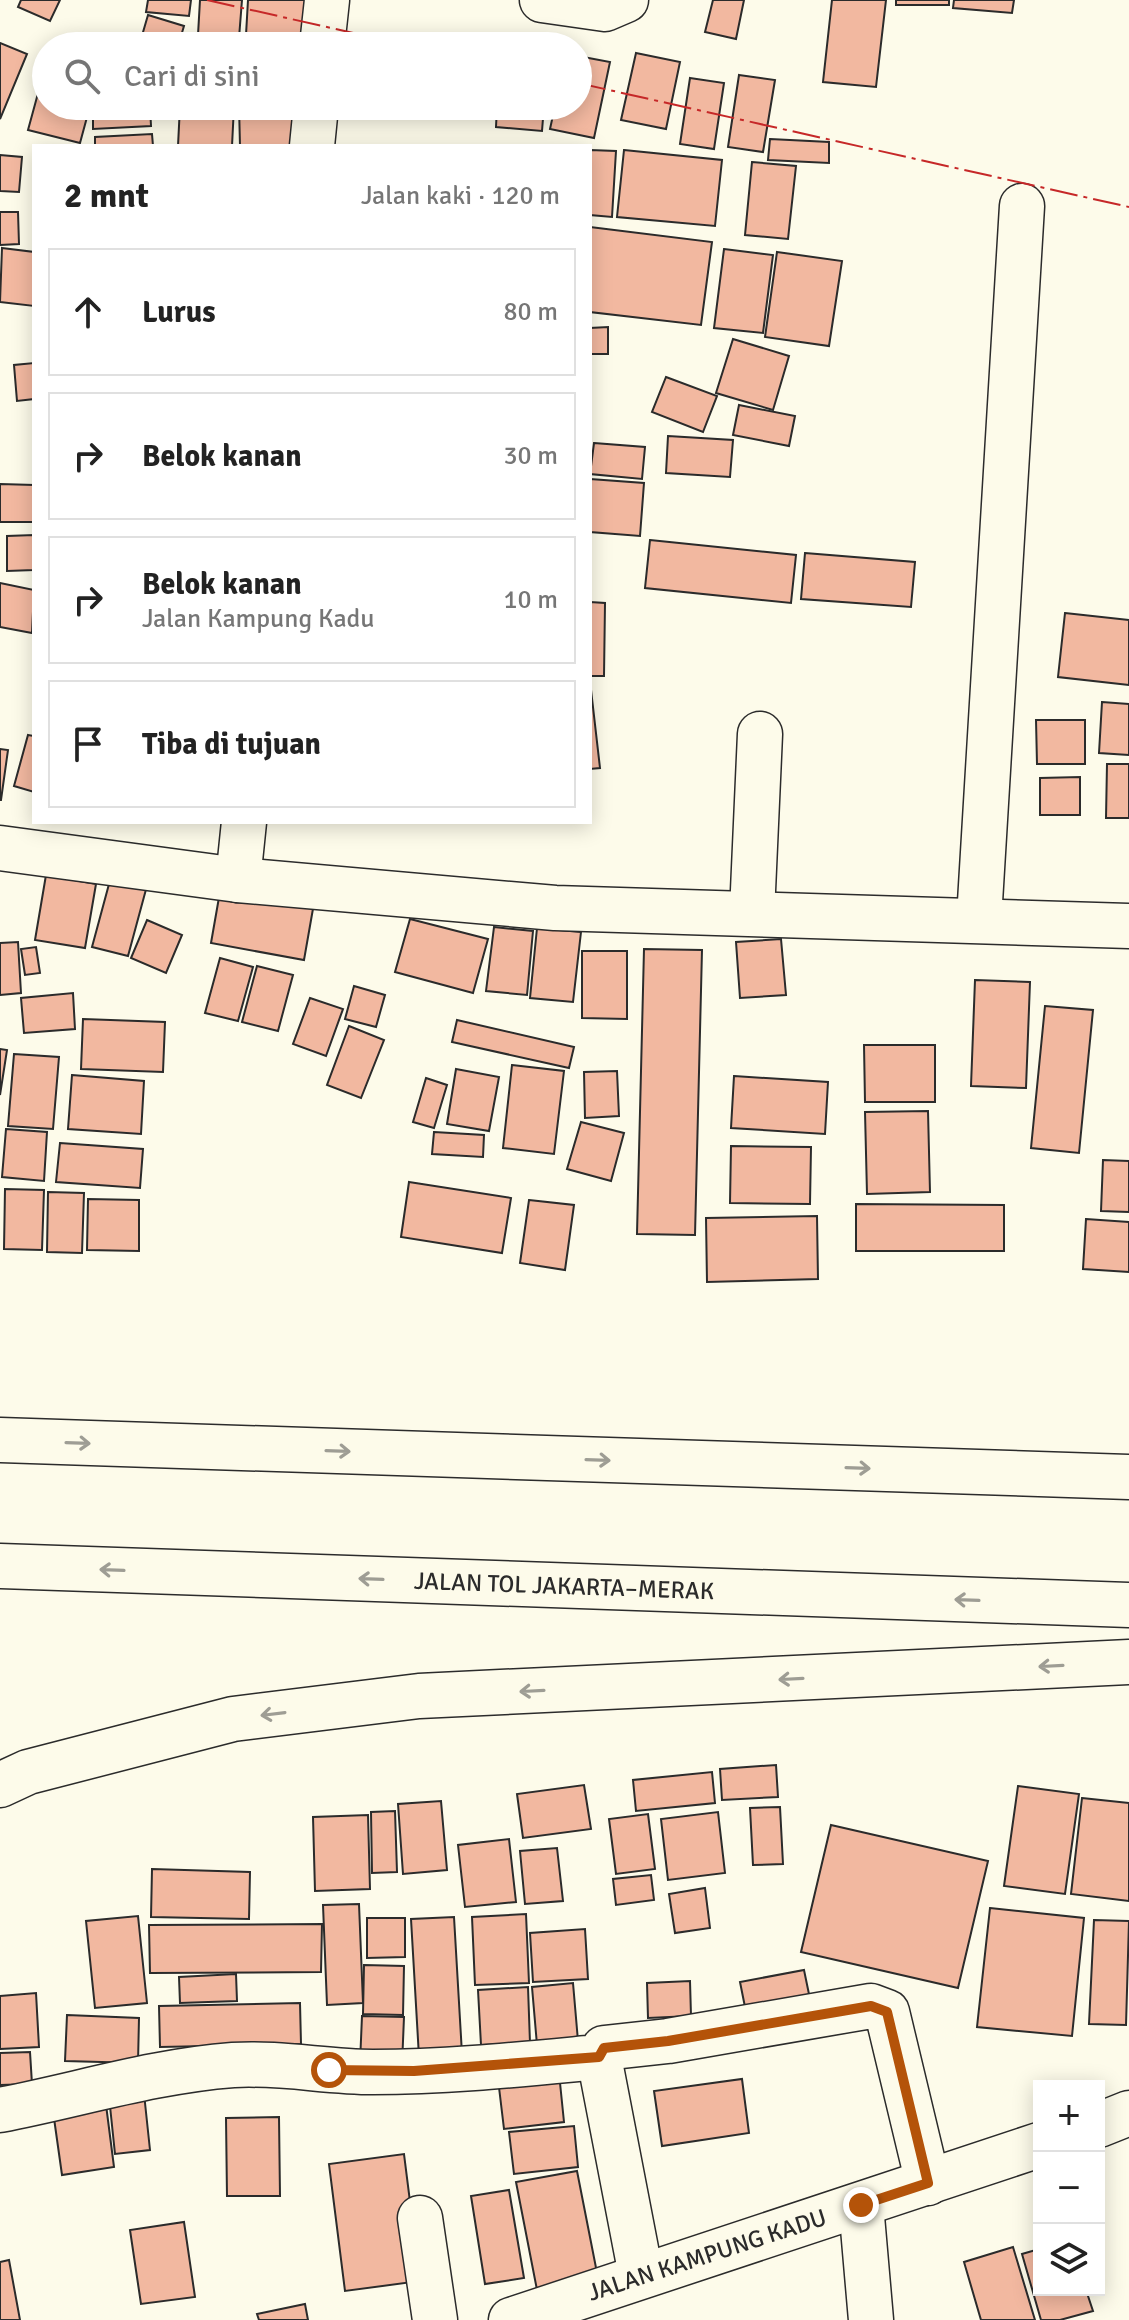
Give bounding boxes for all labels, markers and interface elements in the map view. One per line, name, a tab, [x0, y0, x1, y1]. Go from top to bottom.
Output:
search box	[32, 32, 592, 120]
icon: search	[60, 54, 104, 98]
text: Cari di sini	[124, 58, 260, 95]
text: 2 mnt	[64, 175, 149, 217]
text: Jalan kaki · 120 m	[361, 180, 560, 212]
icon: ahead	[66, 290, 110, 334]
text: Lurus	[142, 294, 216, 331]
text: 80 m	[503, 296, 558, 328]
icon: right	[66, 434, 110, 478]
text: Belok kanan	[142, 438, 302, 475]
text: 30 m	[503, 440, 558, 472]
text: Belok kanan	[142, 566, 302, 603]
icon: right	[66, 578, 110, 622]
text: 10 m	[503, 584, 558, 616]
text: Jalan Kampung Kadu	[142, 603, 375, 635]
icon: arrive	[66, 722, 110, 766]
text: Tiba di tujuan	[142, 726, 321, 763]
one-way arrow	[64, 1435, 91, 1450]
one-way arrow	[324, 1444, 351, 1459]
one-way arrow	[584, 1452, 611, 1467]
one-way arrow	[844, 1461, 871, 1476]
one-way arrow	[99, 1562, 126, 1577]
street label: JALAN TOL JAKARTA–MERAK	[413, 1566, 715, 1606]
one-way arrow	[358, 1571, 385, 1586]
one-way arrow	[954, 1592, 981, 1607]
one-way arrow	[1038, 1659, 1065, 1674]
one-way arrow	[778, 1671, 805, 1686]
one-way arrow	[519, 1684, 546, 1699]
one-way arrow	[260, 1707, 287, 1722]
route start	[311, 2052, 347, 2088]
map controls	[1033, 2080, 1105, 2296]
button: +	[1033, 2080, 1105, 2152]
button: −	[1033, 2152, 1105, 2224]
route end	[843, 2187, 879, 2223]
street label: JALAN KAMPUNG KADU	[584, 2202, 830, 2308]
button: layers	[1033, 2224, 1105, 2296]

